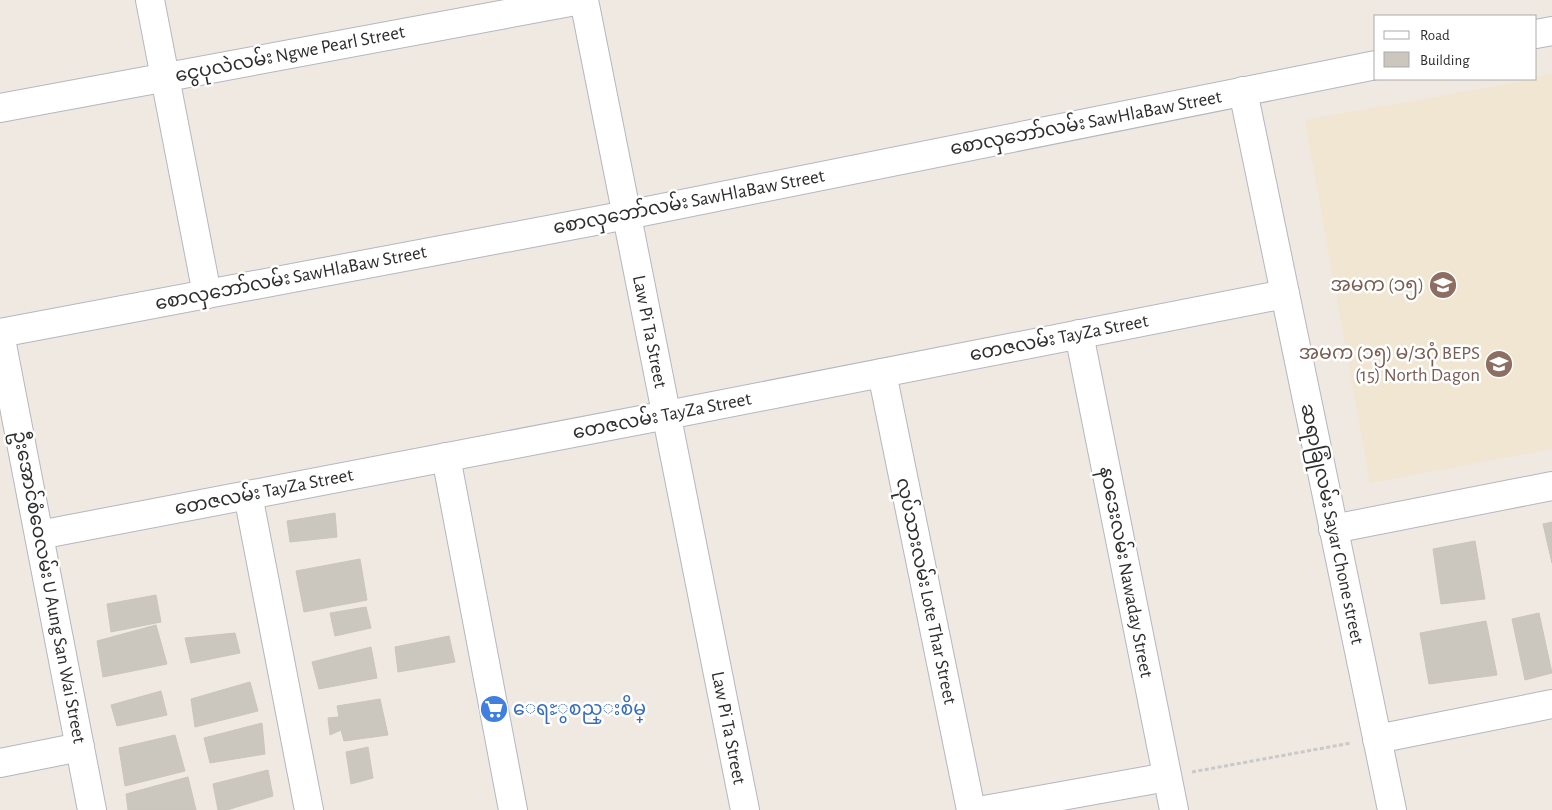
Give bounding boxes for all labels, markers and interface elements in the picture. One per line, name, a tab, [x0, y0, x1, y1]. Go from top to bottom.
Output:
legend	[1374, 15, 1537, 80]
street label: ငွေပုလဲလမ်း Ngwe Pearl Street	[172, 16, 408, 92]
text: Road	[1420, 28, 1450, 43]
text: Building	[1420, 53, 1470, 68]
street label: စောလှဘော်လမ်း SawHlaBaw Street	[948, 81, 1224, 165]
street label: စောလှဘော်လမ်း SawHlaBaw Street	[551, 160, 827, 244]
street label: စောလှဘော်လမ်း SawHlaBaw Street	[153, 236, 429, 320]
school or university icon: အမက (၁၅)	[1428, 270, 1458, 300]
street label: Law Pi Ta Street	[629, 273, 670, 390]
place label: အမက (၁၅)	[1330, 276, 1424, 300]
street label: တေဇလမ်း TayZa Street	[967, 305, 1150, 365]
place label: အမက (၁၅) မ/ဒဂုံ BEPS (15) North Dagon	[1299, 342, 1480, 385]
school or university icon: အမက (၁၅) မ/ဒဂုံ BEPS (15) North Dagon	[1484, 349, 1514, 379]
street label: တေဇလမ်း TayZa Street	[570, 383, 753, 443]
street label: ဆရာခြုံလမ်း Sayar Chone street	[1292, 401, 1373, 647]
street label: ဦးအောင်စံဝေလမ်း U Aung San Wai Street	[4, 428, 95, 746]
street label: တေဇလမ်း TayZa Street	[172, 459, 355, 519]
street label: နဝဒေးလမ်း Nawaday Street	[1091, 464, 1162, 680]
street label: လုပ်သားလမ်း Lote Thar Street	[887, 475, 965, 707]
street label: Law Pi Ta Street	[708, 670, 749, 786]
supermarket icon: ေရႊွစည္းစိမ္	[479, 694, 509, 724]
place label: ေရႊွစည္းစိမ္	[513, 694, 646, 724]

